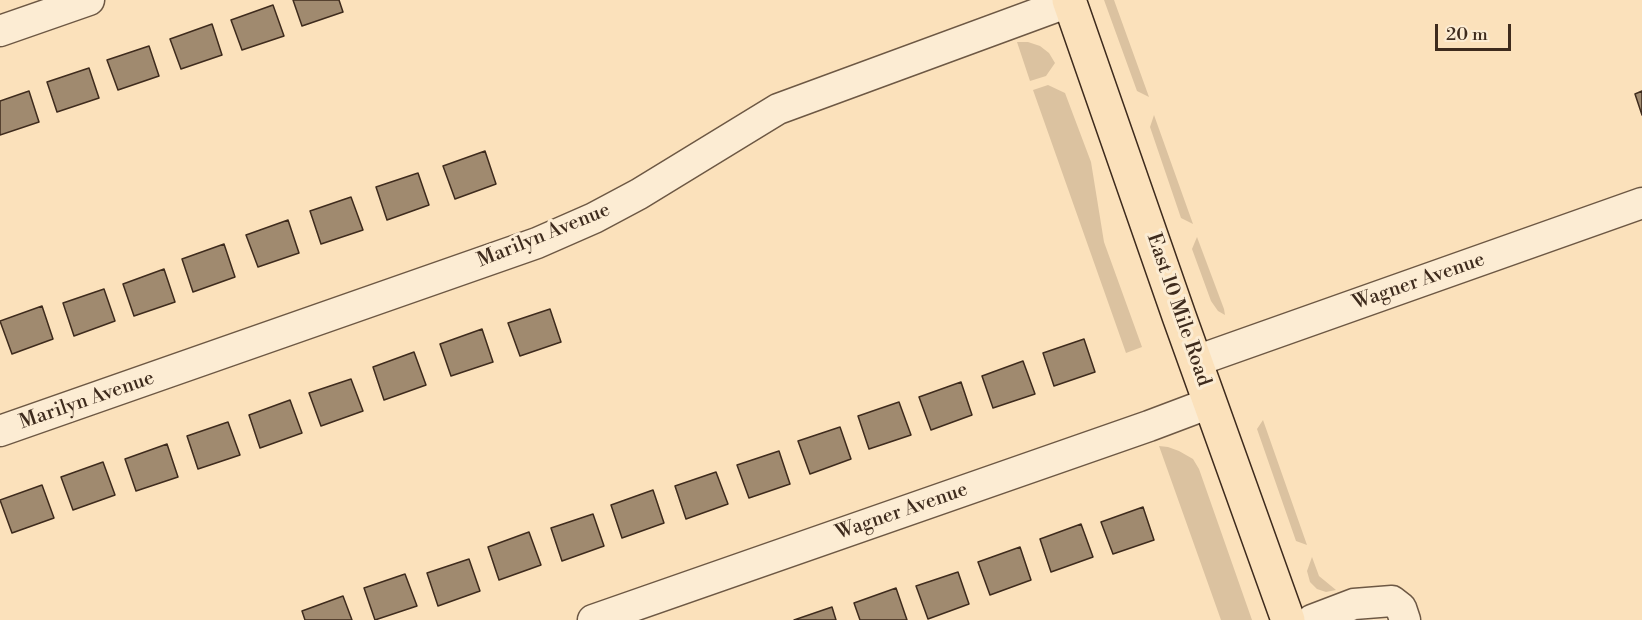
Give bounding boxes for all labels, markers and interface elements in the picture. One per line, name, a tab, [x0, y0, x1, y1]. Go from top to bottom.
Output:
scale bar	[1438, 12, 1514, 50]
text: 20 m	[1446, 23, 1488, 46]
street label: Marilyn Avenue	[474, 198, 614, 274]
street label: East 10 Mile Road	[1141, 230, 1215, 390]
street label: Wagner Avenue	[1350, 248, 1488, 316]
street label: Marilyn Avenue	[16, 367, 158, 435]
street label: Wagner Avenue	[833, 478, 971, 546]

